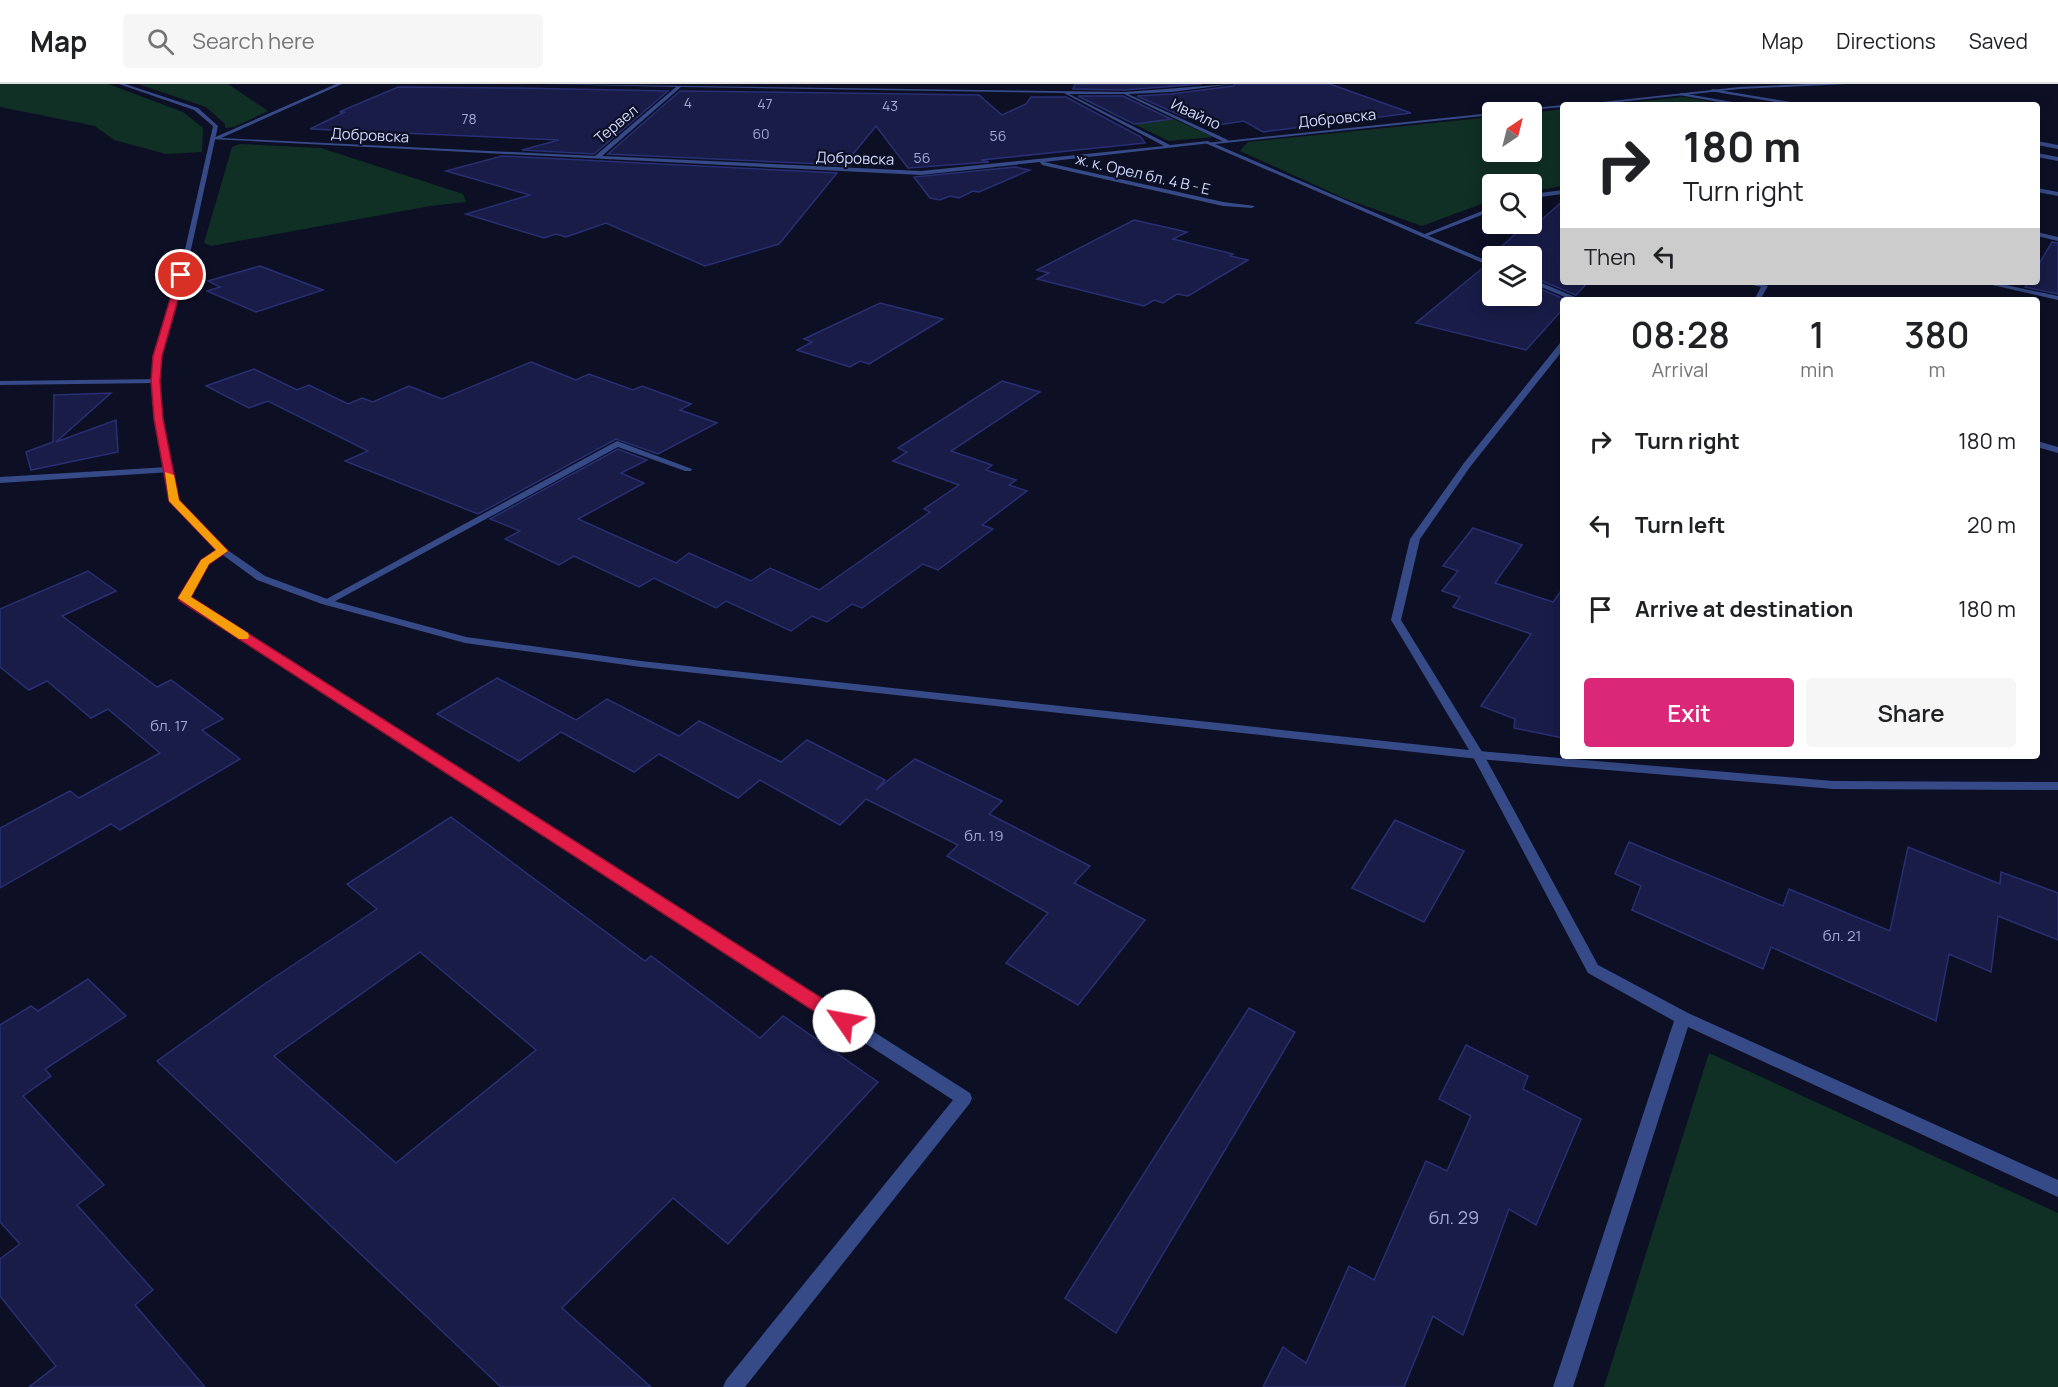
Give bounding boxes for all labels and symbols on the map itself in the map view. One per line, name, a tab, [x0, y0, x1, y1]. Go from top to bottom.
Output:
house number: 4	[684, 93, 692, 112]
street label: Ивайло	[1168, 93, 1224, 135]
house number: 47	[757, 94, 773, 113]
house number: 43	[882, 96, 898, 115]
street label: Тервел	[590, 100, 642, 148]
north arrow	[1482, 102, 1542, 162]
street label: Добровска	[1297, 103, 1377, 133]
house number: 78	[461, 109, 477, 128]
street label: Добровска	[330, 122, 410, 148]
house number: 60	[752, 124, 770, 143]
house number: 56	[990, 126, 1006, 145]
street label: Добровска	[815, 146, 895, 170]
house number: 56	[914, 148, 930, 167]
street label: ж. к. Орел бл. 4 В - Е	[1074, 148, 1212, 200]
pin	[155, 249, 206, 300]
house number: бл. 17	[150, 715, 188, 736]
house number: бл. 19	[964, 825, 1004, 846]
house number: бл. 21	[1823, 925, 1861, 946]
position arrow	[812, 989, 876, 1053]
house number: бл. 29	[1429, 1205, 1479, 1229]

